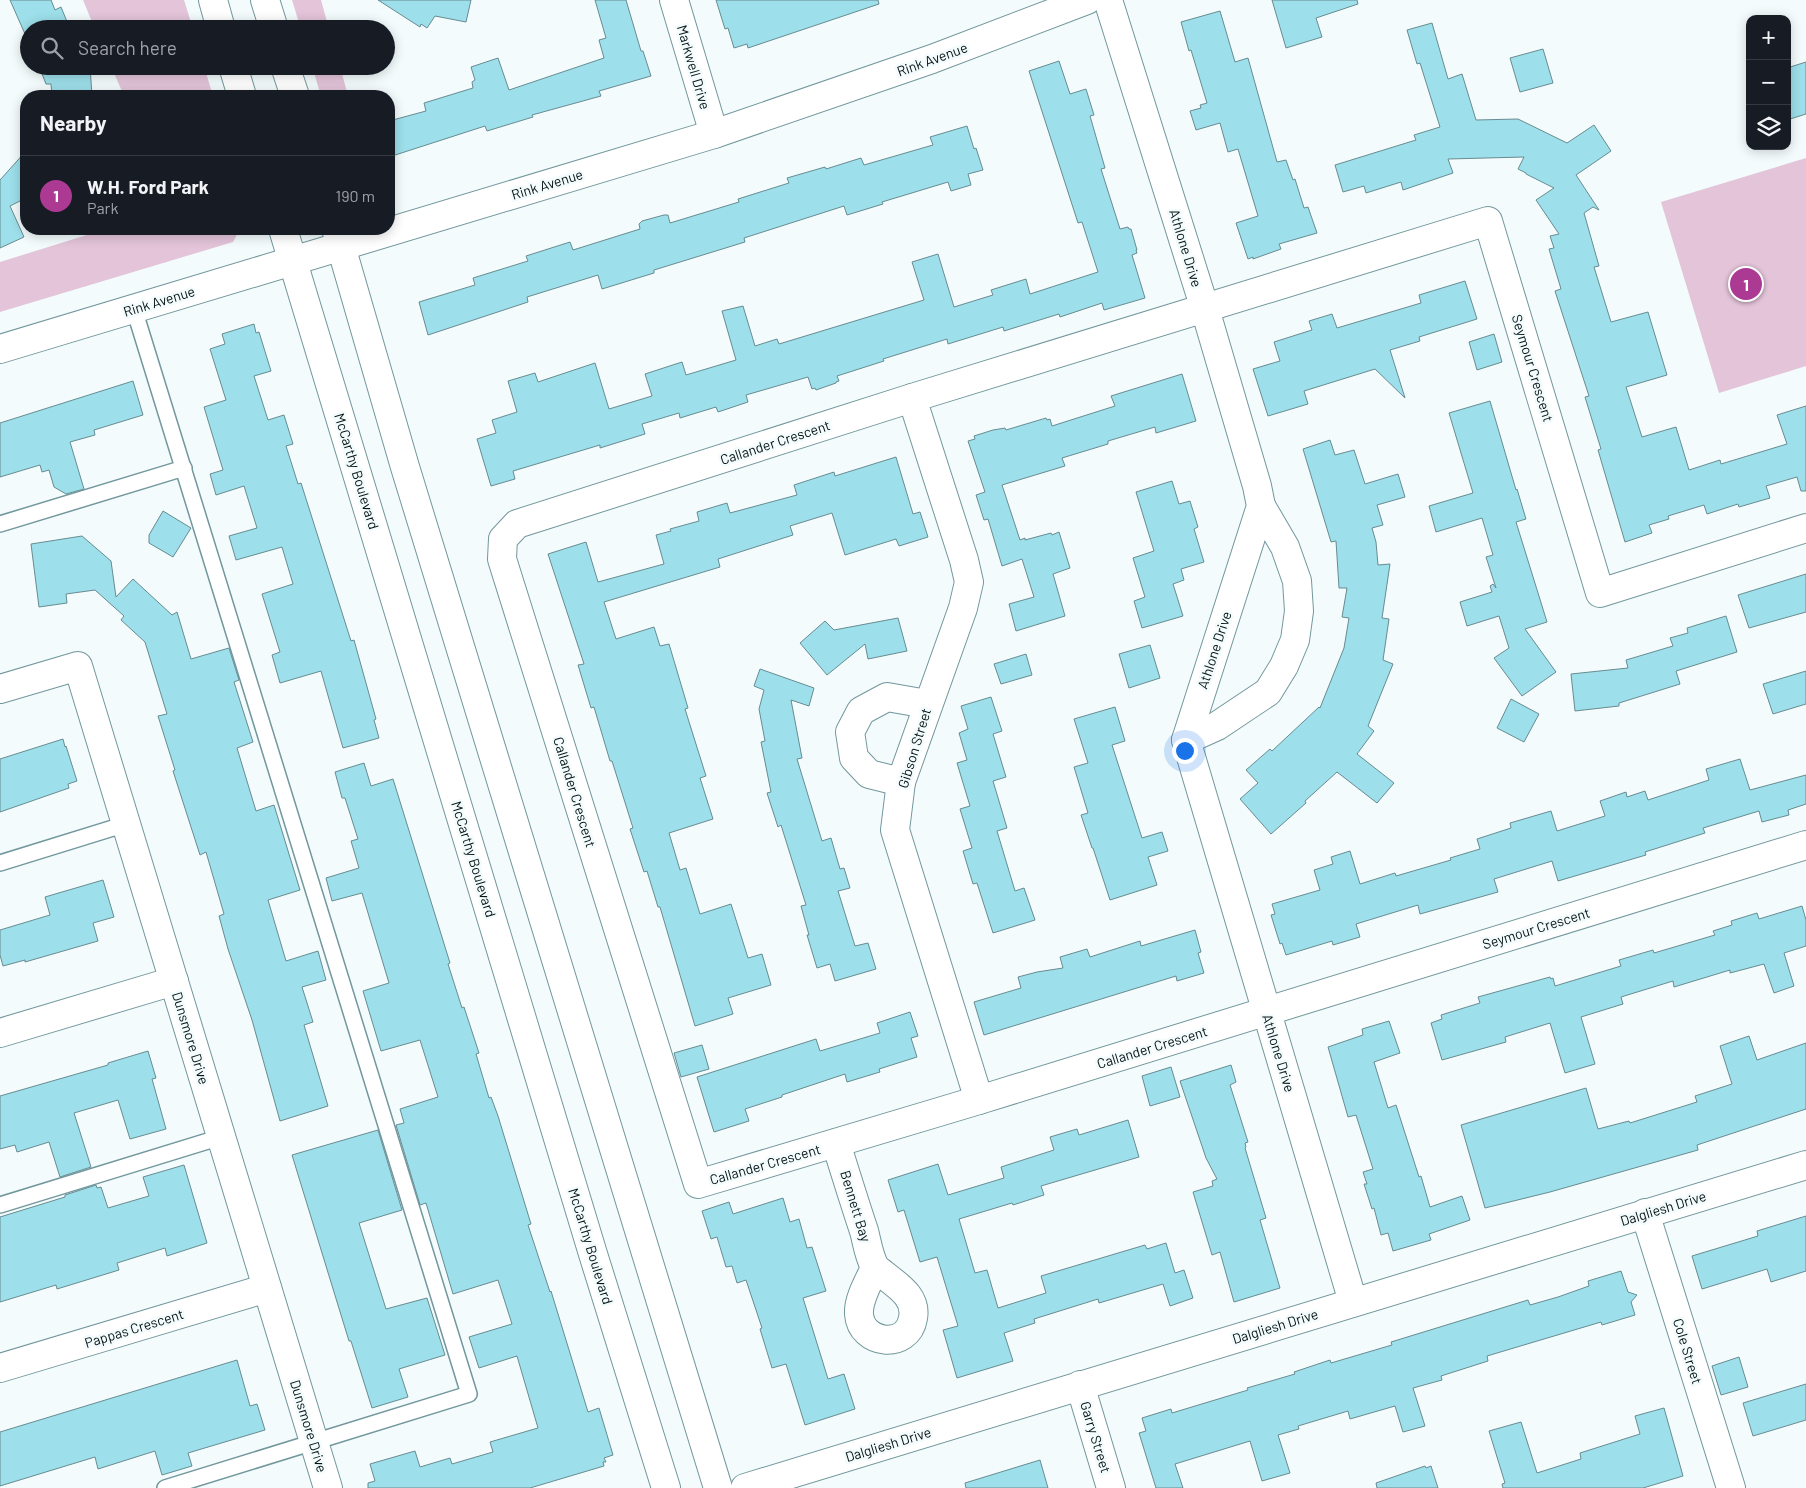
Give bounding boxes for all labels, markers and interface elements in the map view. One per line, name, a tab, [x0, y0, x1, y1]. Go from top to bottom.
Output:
map controls	[1746, 15, 1791, 150]
button: +	[1746, 15, 1791, 60]
search box	[20, 20, 395, 75]
street label: Markwell Drive	[674, 23, 714, 111]
icon: search	[38, 34, 66, 62]
text: Search here	[78, 36, 177, 59]
street label: Rink Avenue	[894, 38, 970, 80]
button: −	[1746, 60, 1791, 105]
button: layers	[1746, 105, 1791, 150]
text: Nearby	[40, 110, 106, 135]
street label: Rink Avenue	[509, 165, 585, 203]
text: W.H. Ford Park	[87, 175, 209, 198]
text: 1	[53, 186, 59, 205]
text: 190 m	[336, 186, 375, 205]
text: Park	[87, 198, 118, 217]
street label: Athlone Drive	[1166, 207, 1206, 289]
pin: 1	[1730, 265, 1762, 303]
street label: Rink Avenue	[121, 282, 197, 320]
street label: Seymour Crescent	[1509, 312, 1557, 424]
street label: McCarthy Boulevard	[331, 411, 383, 531]
street label: Callander Crescent	[718, 416, 832, 468]
street label: Athlone Drive	[1193, 609, 1235, 691]
street label: Gibson Street	[894, 706, 934, 790]
street label: Callander Crescent	[550, 735, 600, 849]
your location	[1172, 738, 1198, 764]
street label: McCarthy Boulevard	[448, 799, 500, 919]
street label: Seymour Crescent	[1480, 904, 1592, 952]
street label: Dunsmore Drive	[169, 990, 213, 1086]
street label: Athlone Drive	[1259, 1012, 1299, 1094]
street label: Callander Crescent	[1095, 1022, 1209, 1072]
street label: Callander Crescent	[708, 1140, 822, 1188]
street label: Bennett Bay	[837, 1168, 875, 1244]
street label: McCarthy Boulevard	[565, 1186, 617, 1306]
street label: Dalgliesh Drive	[1618, 1187, 1708, 1229]
street label: Pappas Crescent	[83, 1305, 185, 1351]
street label: Dalgliesh Drive	[1230, 1305, 1320, 1347]
street label: Cole Street	[1670, 1316, 1706, 1386]
street label: Dunsmore Drive	[287, 1378, 331, 1474]
street label: Garry Street	[1077, 1399, 1115, 1475]
street label: Dalgliesh Drive	[843, 1423, 933, 1465]

